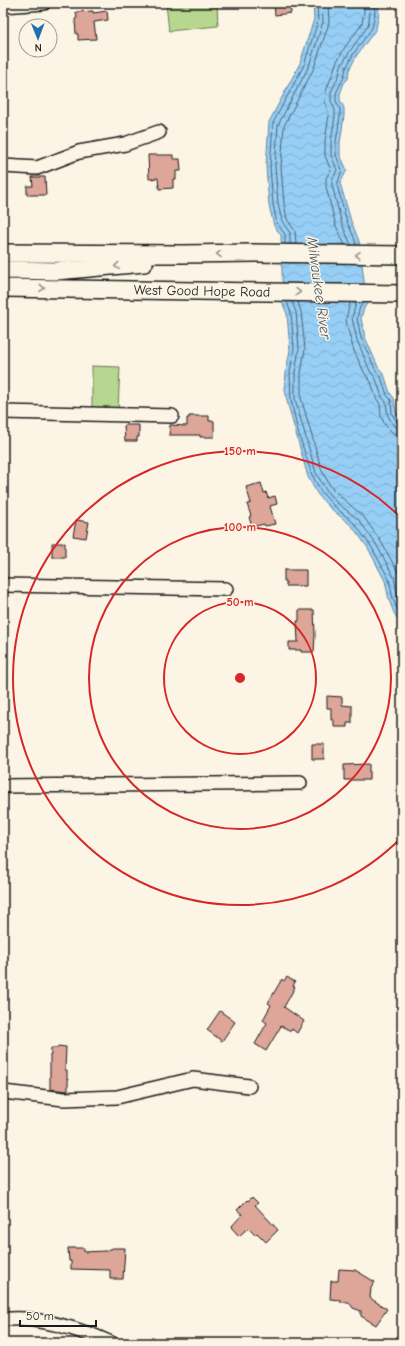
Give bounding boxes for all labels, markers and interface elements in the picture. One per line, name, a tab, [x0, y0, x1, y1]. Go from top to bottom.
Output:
north arrow	[18, 18, 58, 58]
text: N	[34, 41, 42, 54]
water label: Milwaukee River	[303, 235, 335, 341]
one-way arrow	[216, 250, 222, 258]
one-way arrow	[355, 251, 361, 259]
one-way arrow	[114, 261, 120, 270]
street label: West Good Hope Road	[134, 281, 270, 301]
one-way arrow	[39, 284, 45, 293]
one-way arrow	[295, 288, 301, 296]
text: 150 m	[224, 444, 256, 458]
text: 100 m	[224, 520, 256, 534]
text: 50 m	[226, 595, 254, 609]
centre of rings	[233, 671, 247, 685]
scale bar	[20, 1302, 96, 1328]
text: 50 m	[26, 1309, 54, 1323]

